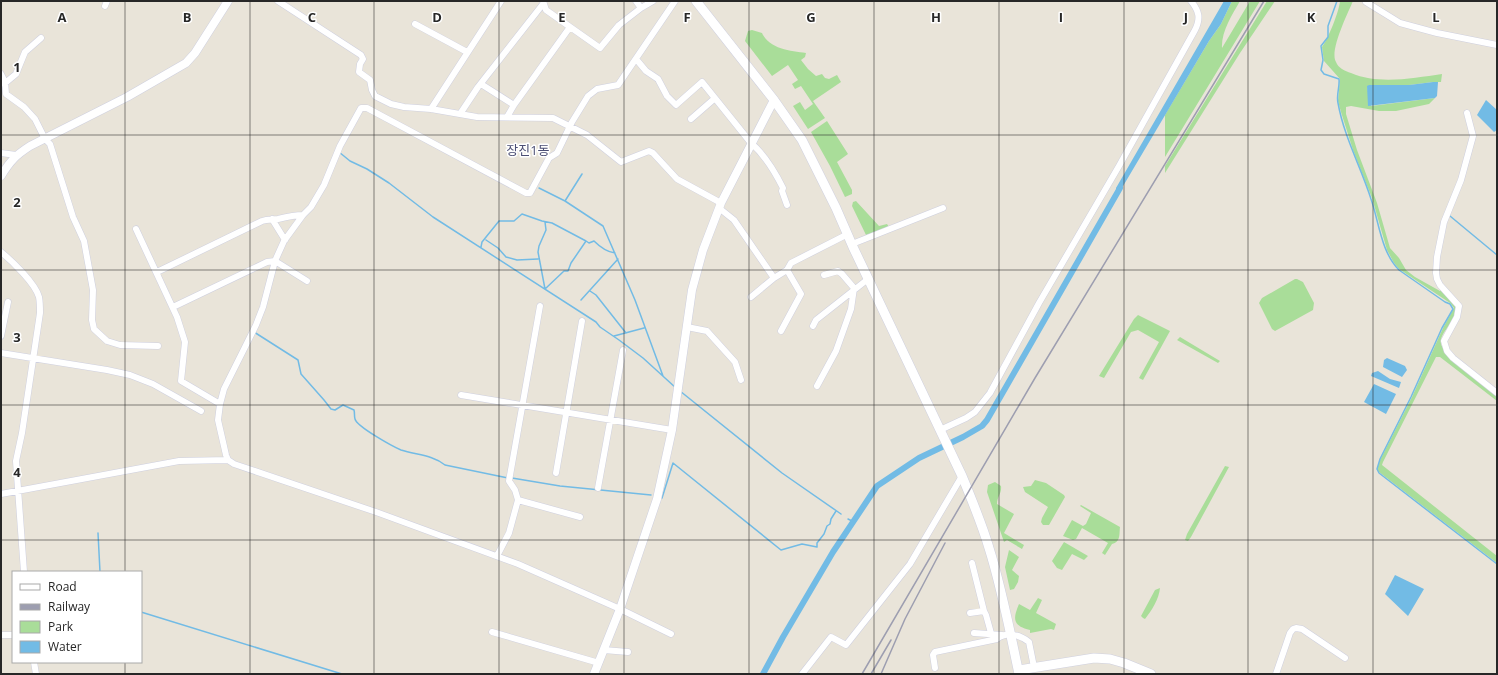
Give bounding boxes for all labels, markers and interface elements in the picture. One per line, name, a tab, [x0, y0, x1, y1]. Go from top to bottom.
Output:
text: A	[58, 8, 67, 26]
text: B	[183, 8, 192, 26]
text: C	[308, 8, 316, 26]
text: D	[432, 8, 442, 26]
text: E	[558, 8, 566, 26]
text: F	[683, 8, 691, 26]
text: G	[806, 8, 816, 26]
text: H	[931, 8, 941, 26]
text: I	[1059, 8, 1063, 26]
text: J	[1183, 8, 1188, 26]
text: K	[1307, 8, 1316, 26]
text: L	[1432, 8, 1440, 26]
text: 1	[13, 58, 21, 76]
district label: 장진1동	[506, 141, 550, 159]
text: 2	[13, 193, 21, 211]
text: 3	[13, 328, 21, 346]
text: 4	[13, 463, 21, 481]
legend	[12, 571, 142, 663]
text: Road	[48, 578, 77, 595]
text: Railway	[48, 598, 91, 615]
text: Park	[48, 618, 74, 635]
text: Water	[48, 638, 82, 655]

